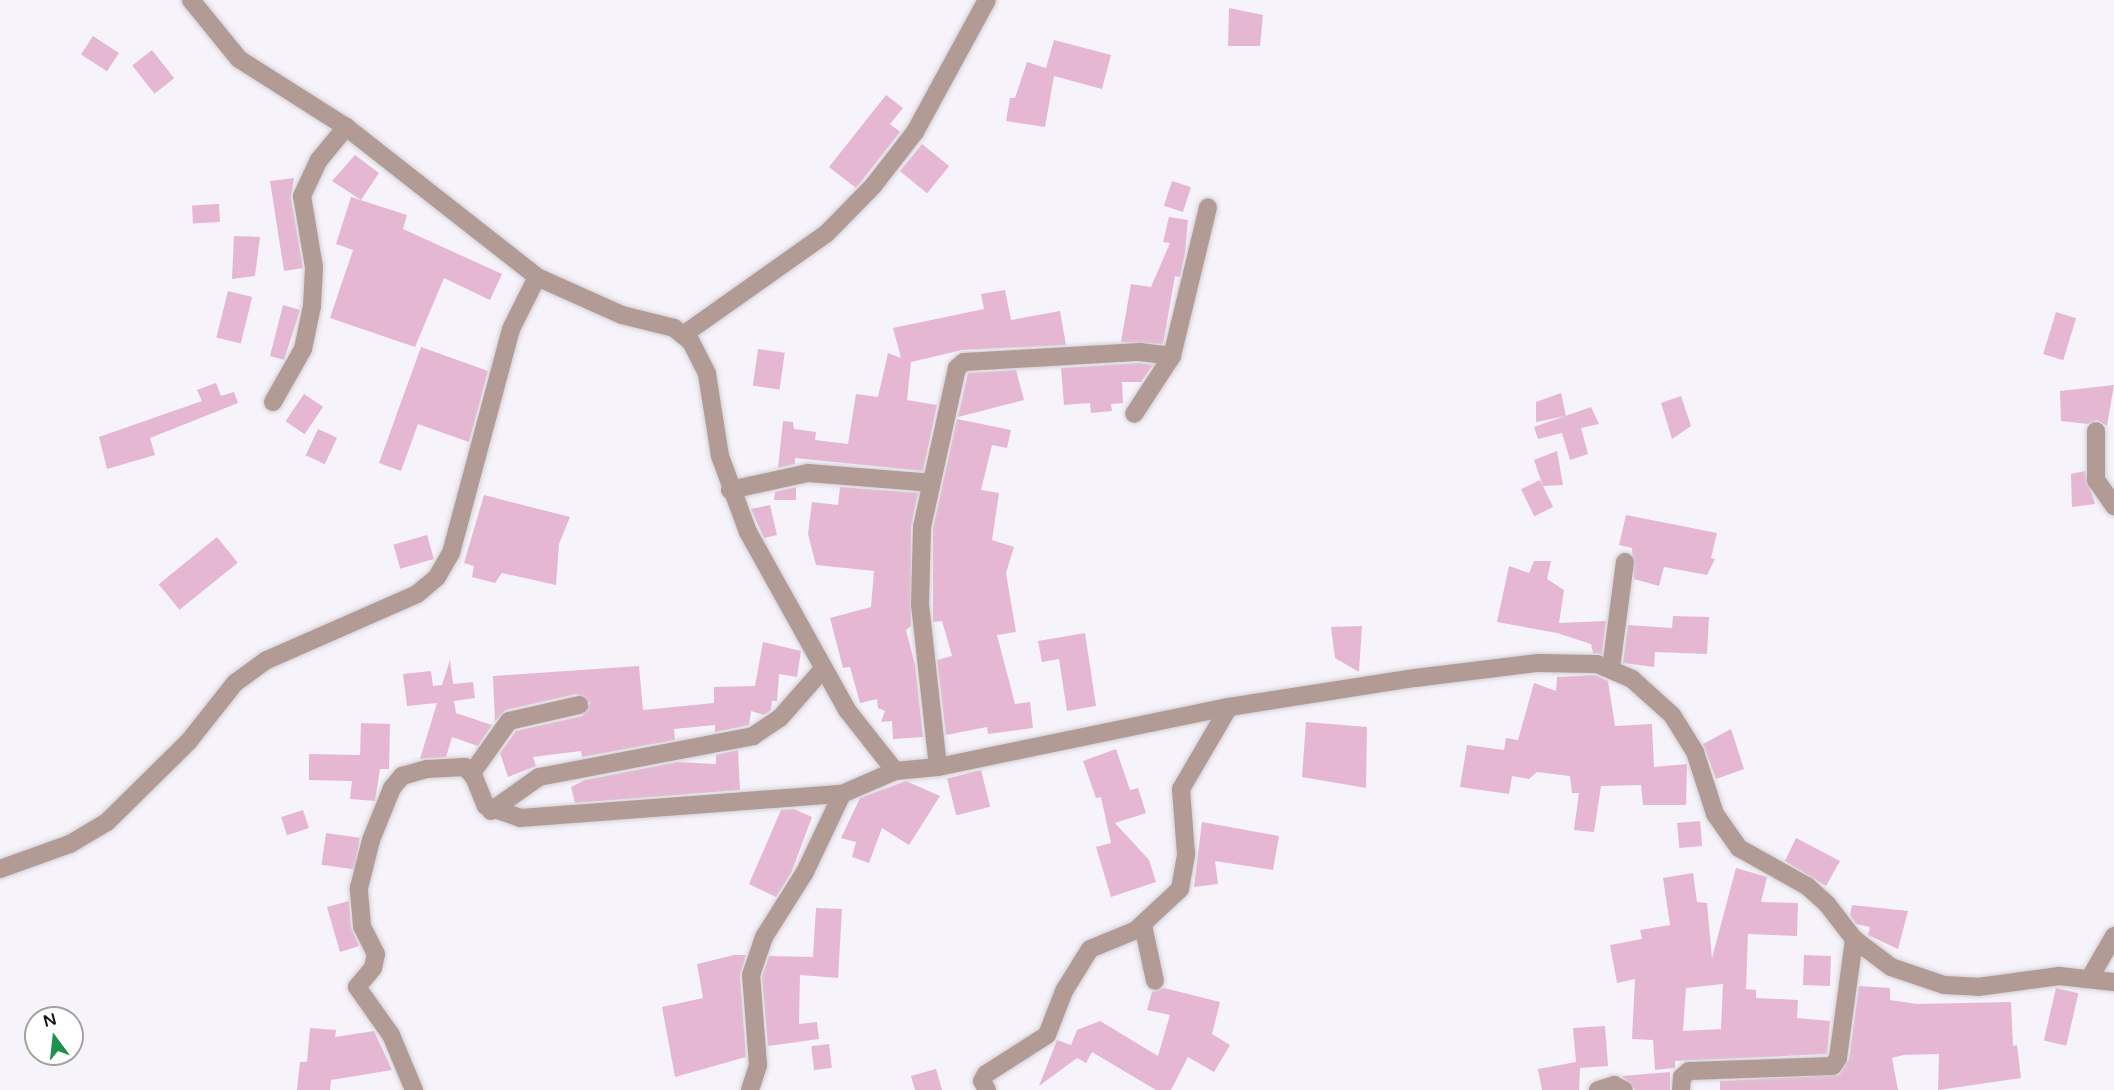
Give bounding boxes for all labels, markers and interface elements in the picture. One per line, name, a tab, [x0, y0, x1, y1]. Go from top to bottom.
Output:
north arrow	[24, 1006, 84, 1066]
text: N	[41, 1009, 59, 1032]

